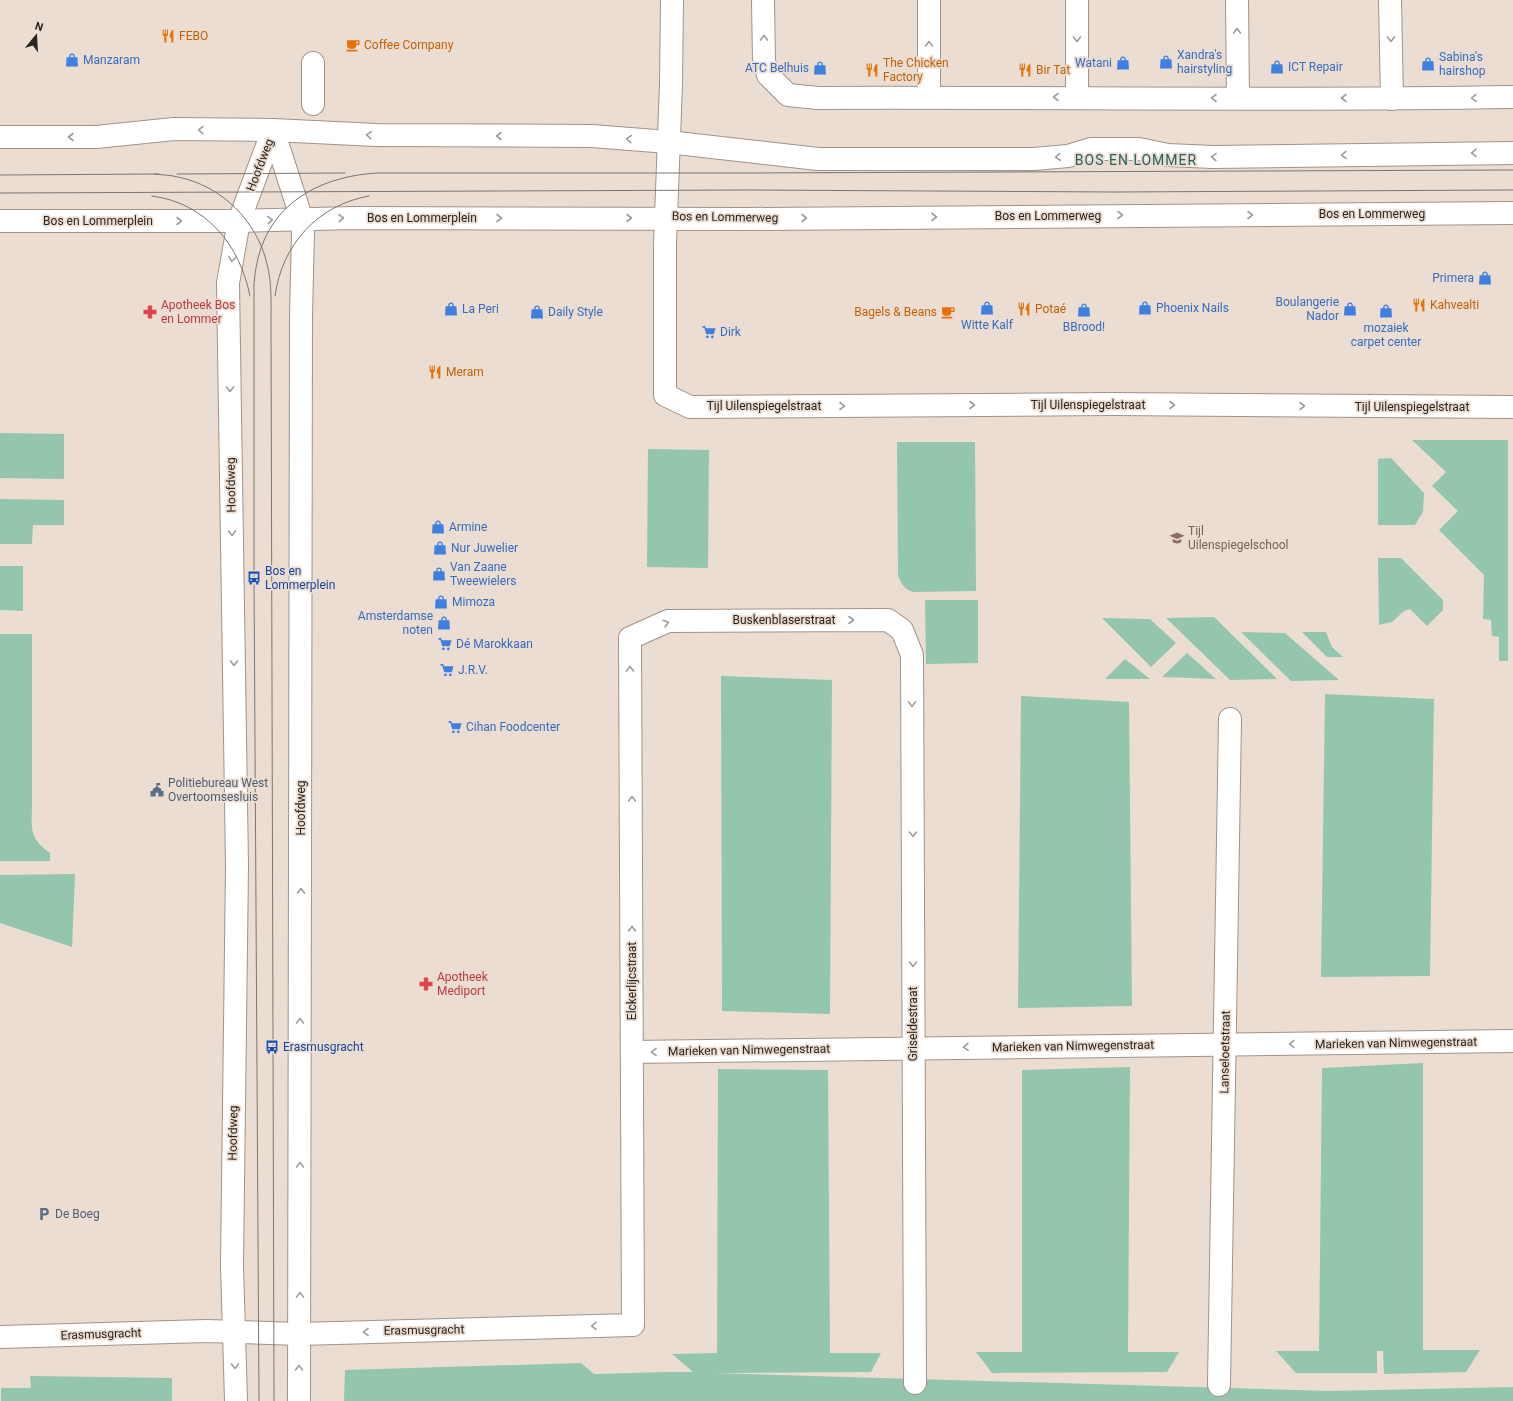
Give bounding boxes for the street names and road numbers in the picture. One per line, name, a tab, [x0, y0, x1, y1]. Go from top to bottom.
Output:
street label: Hoofdweg	[244, 137, 276, 193]
street label: Bos en Lommerweg	[1319, 207, 1425, 221]
street label: Bos en Lommerweg	[672, 209, 778, 225]
street label: Bos en Lommerweg	[995, 209, 1101, 223]
street label: Bos en Lommerplein	[367, 211, 477, 225]
street label: Bos en Lommerplein	[43, 214, 153, 228]
street label: Tijl Uilenspiegelstraat	[1031, 398, 1145, 412]
street label: Tijl Uilenspiegelstraat	[707, 399, 821, 413]
street label: Tijl Uilenspiegelstraat	[1355, 400, 1469, 414]
street label: Hoofdweg	[224, 457, 238, 513]
street label: Buskenblaserstraat	[733, 613, 836, 627]
street label: Hoofdweg	[294, 780, 308, 836]
street label: Elckerlijcstraat	[625, 942, 639, 1020]
street label: Griseldestraat	[906, 987, 920, 1061]
street label: Lanseloetstraat	[1217, 1010, 1233, 1094]
street label: Marieken van Nimwegenstraat	[1315, 1035, 1477, 1051]
street label: Marieken van Nimwegenstraat	[992, 1038, 1154, 1054]
street label: Marieken van Nimwegenstraat	[668, 1042, 830, 1058]
street label: Hoofdweg	[226, 1105, 240, 1161]
street label: Erasmusgracht	[384, 1322, 464, 1338]
street label: Erasmusgracht	[60, 1326, 142, 1342]

